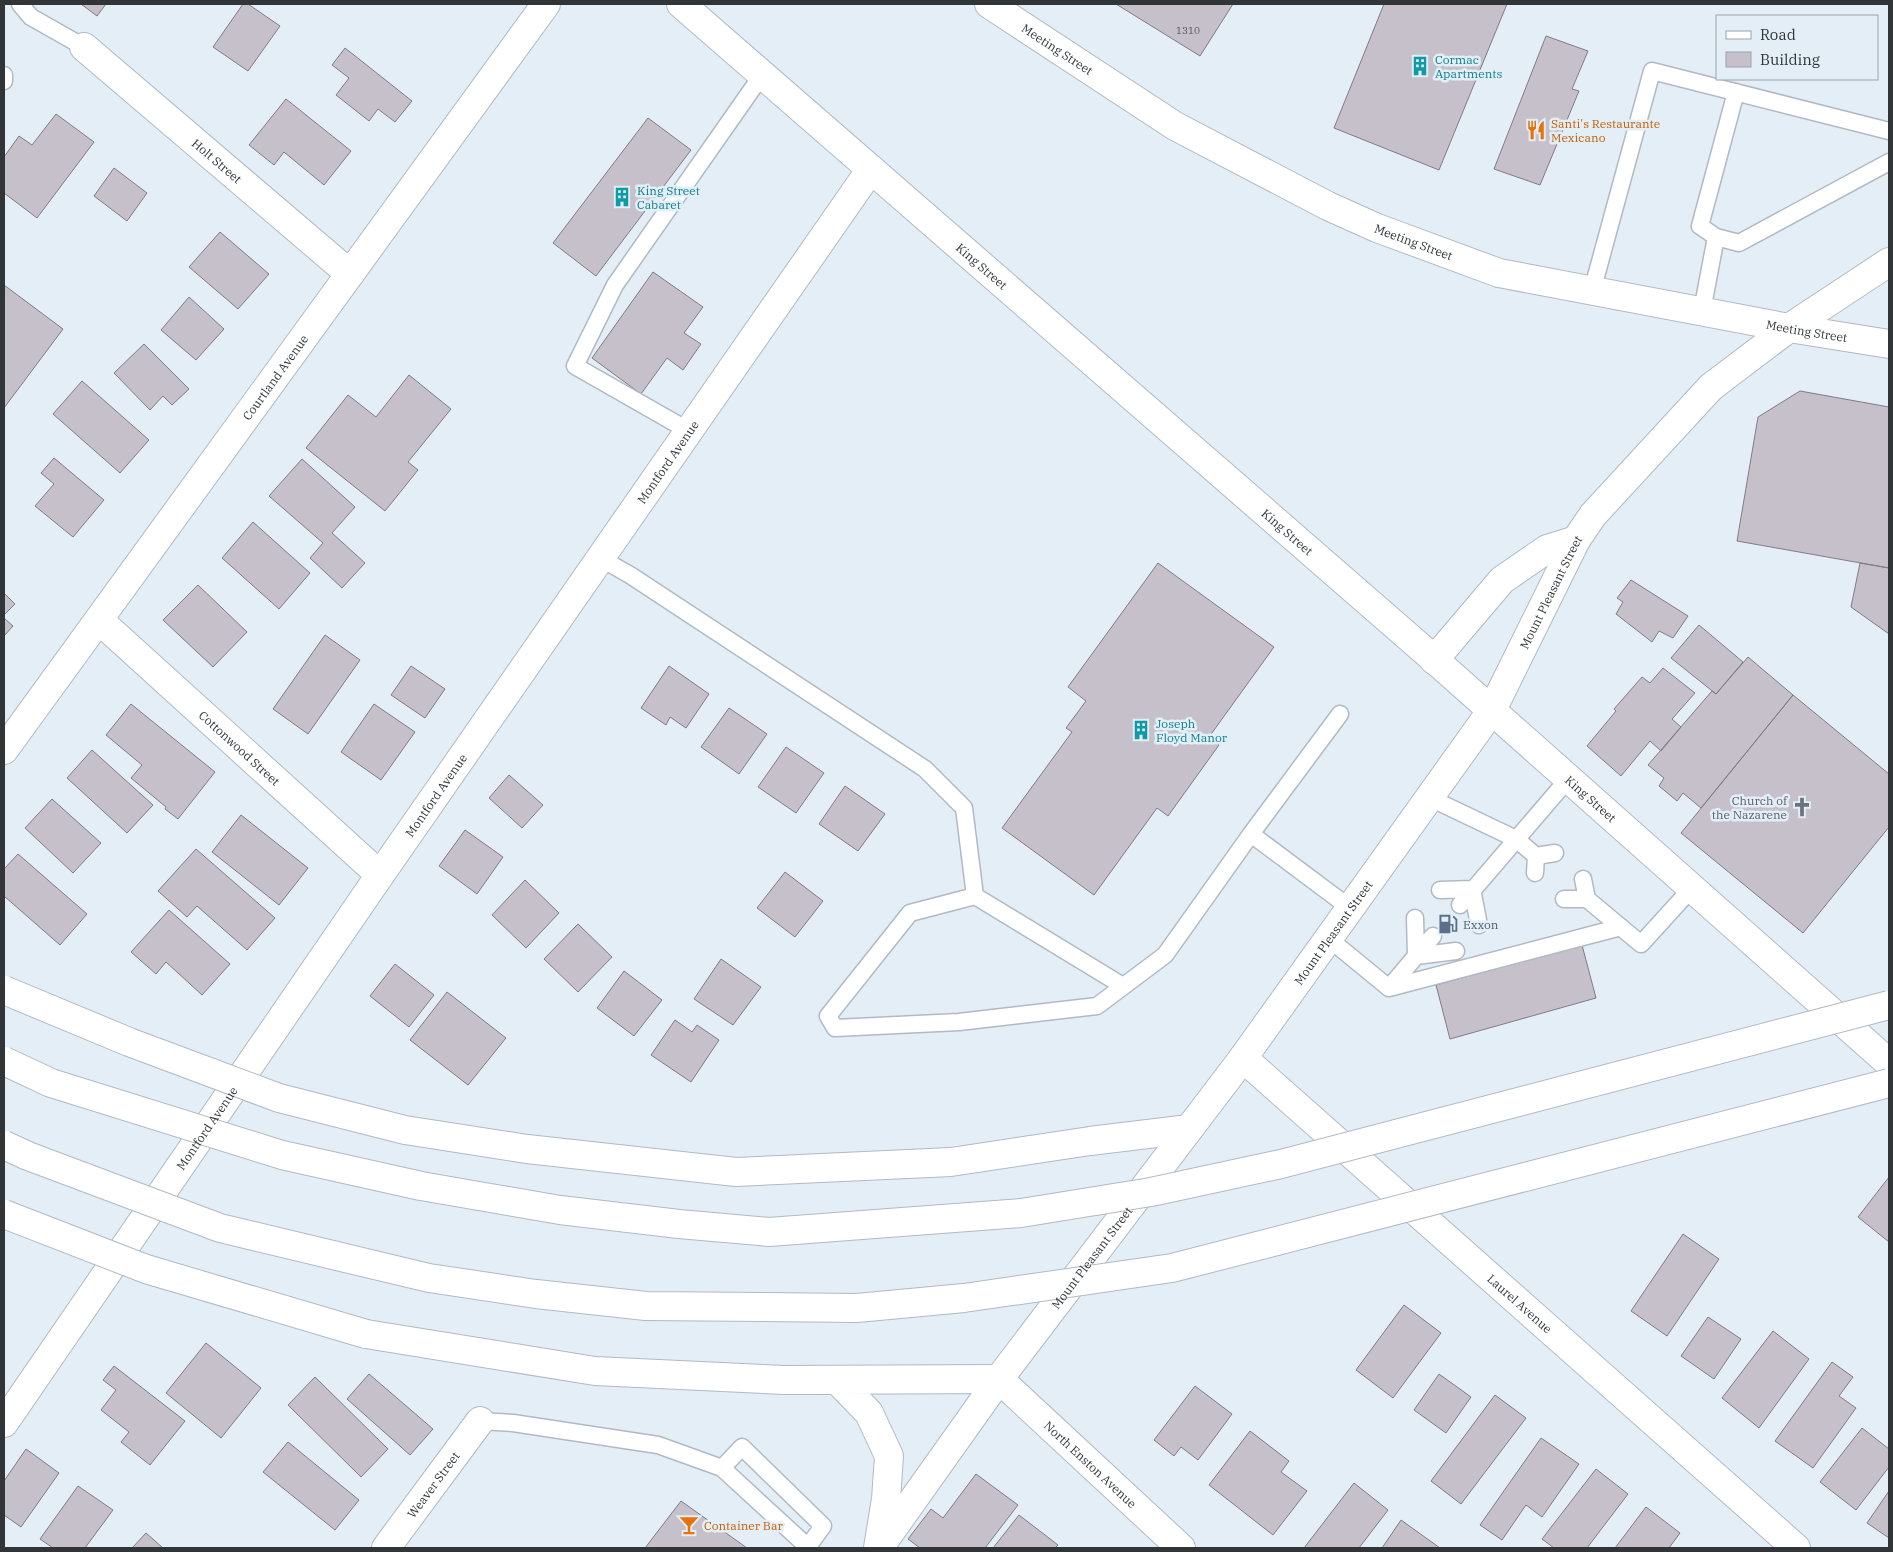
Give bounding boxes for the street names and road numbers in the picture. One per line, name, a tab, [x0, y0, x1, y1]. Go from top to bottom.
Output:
street label: Meeting Street	[1019, 20, 1096, 78]
street label: Holt Street	[189, 135, 245, 186]
street label: Meeting Street	[1373, 220, 1455, 263]
street label: King Street	[953, 240, 1011, 292]
street label: Meeting Street	[1765, 316, 1849, 345]
street label: Courtland Avenue	[239, 331, 311, 423]
street label: Montford Avenue	[633, 417, 701, 506]
street label: King Street	[1259, 505, 1316, 558]
street label: Mount Pleasant Street	[1516, 532, 1585, 651]
street label: Cottonwood Street	[196, 707, 283, 788]
street label: Montford Avenue	[402, 751, 470, 839]
street label: King Street	[1562, 772, 1620, 825]
street label: Mount Pleasant Street	[1291, 877, 1375, 987]
street label: Montford Avenue	[173, 1083, 240, 1172]
street label: Mount Pleasant Street	[1048, 1203, 1135, 1312]
street label: Laurel Avenue	[1484, 1271, 1555, 1336]
street label: North Enston Avenue	[1041, 1417, 1140, 1511]
street label: Weaver Street	[404, 1448, 462, 1521]

